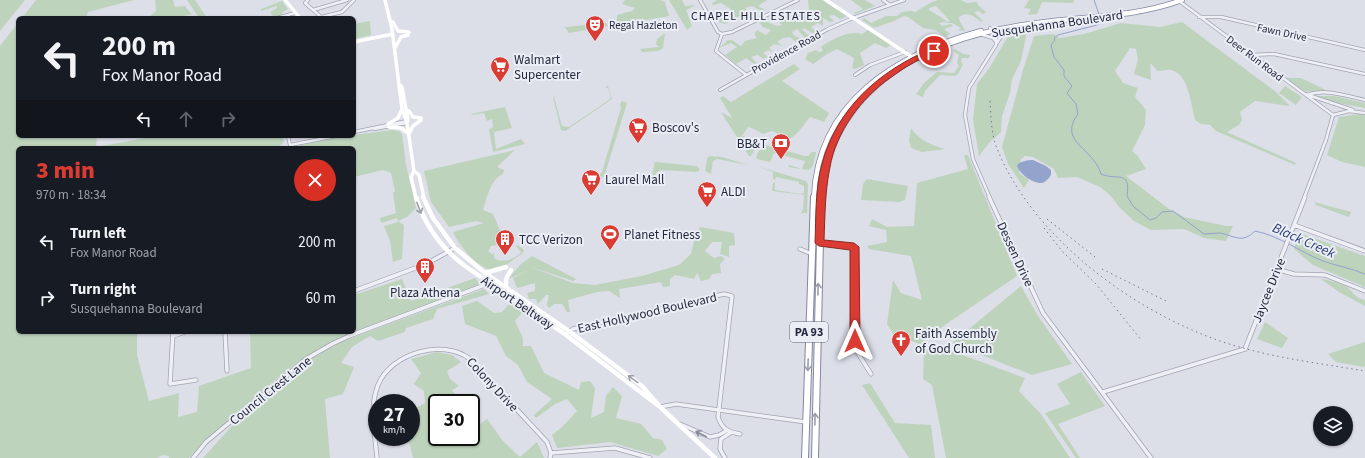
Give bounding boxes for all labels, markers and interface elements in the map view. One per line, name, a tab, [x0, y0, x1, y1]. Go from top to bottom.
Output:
street label: Susquehanna Boulevard	[990, 6, 1124, 42]
district label: CHAPEL HILL ESTATES	[691, 8, 821, 25]
theatre icon: Regal Hazleton	[584, 14, 606, 42]
place label: Regal Hazleton	[609, 18, 678, 33]
street label: Fawn Drive	[1256, 20, 1309, 45]
text: 200 m	[102, 26, 176, 66]
street label: Providence Road	[749, 27, 824, 78]
icon: left	[36, 32, 88, 84]
street label: Deer Run Road	[1223, 32, 1286, 85]
pin	[917, 34, 951, 68]
icon: arrive	[923, 40, 945, 62]
place label: Walmart Supercenter	[514, 51, 581, 84]
supermarket icon: Walmart Supercenter	[489, 55, 511, 83]
text: Fox Manor Road	[102, 63, 222, 88]
icon: left	[133, 108, 155, 130]
icon: ahead	[175, 108, 197, 130]
icon: right	[217, 108, 239, 130]
supermarket icon: Boscov's	[627, 116, 649, 144]
place label: Boscov's	[652, 119, 700, 137]
bank icon: BB&T	[770, 132, 792, 160]
place label: BB&T	[737, 135, 767, 153]
text: 3 min	[36, 153, 95, 188]
button: close	[294, 159, 336, 201]
supermarket icon: Laurel Mall	[580, 168, 602, 196]
place label: Laurel Mall	[605, 171, 664, 189]
supermarket icon: ALDI	[696, 180, 718, 208]
place label: ALDI	[721, 183, 746, 201]
text: 970 m · 18:34	[36, 186, 106, 204]
one-way arrow	[416, 202, 424, 214]
water label: Black Creek	[1269, 218, 1339, 264]
street label: Dessen Drive	[992, 219, 1038, 290]
text: Turn left	[70, 223, 126, 244]
sports icon: Planet Fitness	[599, 223, 621, 251]
place label: Planet Fitness	[624, 226, 701, 244]
building icon: TCC Verizon	[494, 228, 516, 256]
icon: left	[36, 231, 58, 253]
place label: TCC Verizon	[519, 231, 583, 249]
text: 200 m	[298, 232, 336, 253]
text: Fox Manor Road	[70, 244, 157, 262]
street label: Jaycee Drive	[1248, 255, 1290, 325]
building icon: Plaza Athena	[414, 256, 436, 284]
street label: Airport Beltway	[478, 272, 557, 334]
text: Turn right	[70, 279, 136, 300]
one-way arrow	[814, 283, 822, 296]
place label: Plaza Athena	[390, 284, 460, 302]
icon: right	[36, 287, 58, 309]
text: 60 m	[306, 288, 336, 309]
street label: East Hollywood Boulevard	[576, 288, 719, 338]
text: Susquehanna Boulevard	[70, 300, 203, 318]
position arrow	[834, 320, 876, 362]
road number: PA 93	[790, 322, 828, 342]
place label: Faith Assembly of God Church	[915, 325, 997, 358]
church icon: Faith Assembly of God Church	[890, 329, 912, 357]
street label: Council Crest Lane	[226, 352, 315, 429]
street label: Colony Drive	[462, 353, 522, 416]
one-way arrow	[804, 358, 812, 371]
one-way arrow	[628, 375, 639, 384]
speed limit sign: 30	[428, 394, 480, 446]
text: 27	[383, 401, 405, 429]
map controls	[1313, 406, 1353, 446]
button: layers	[1313, 406, 1353, 446]
one-way arrow	[812, 413, 819, 426]
text: km/h	[383, 423, 405, 437]
one-way arrow	[696, 429, 708, 437]

